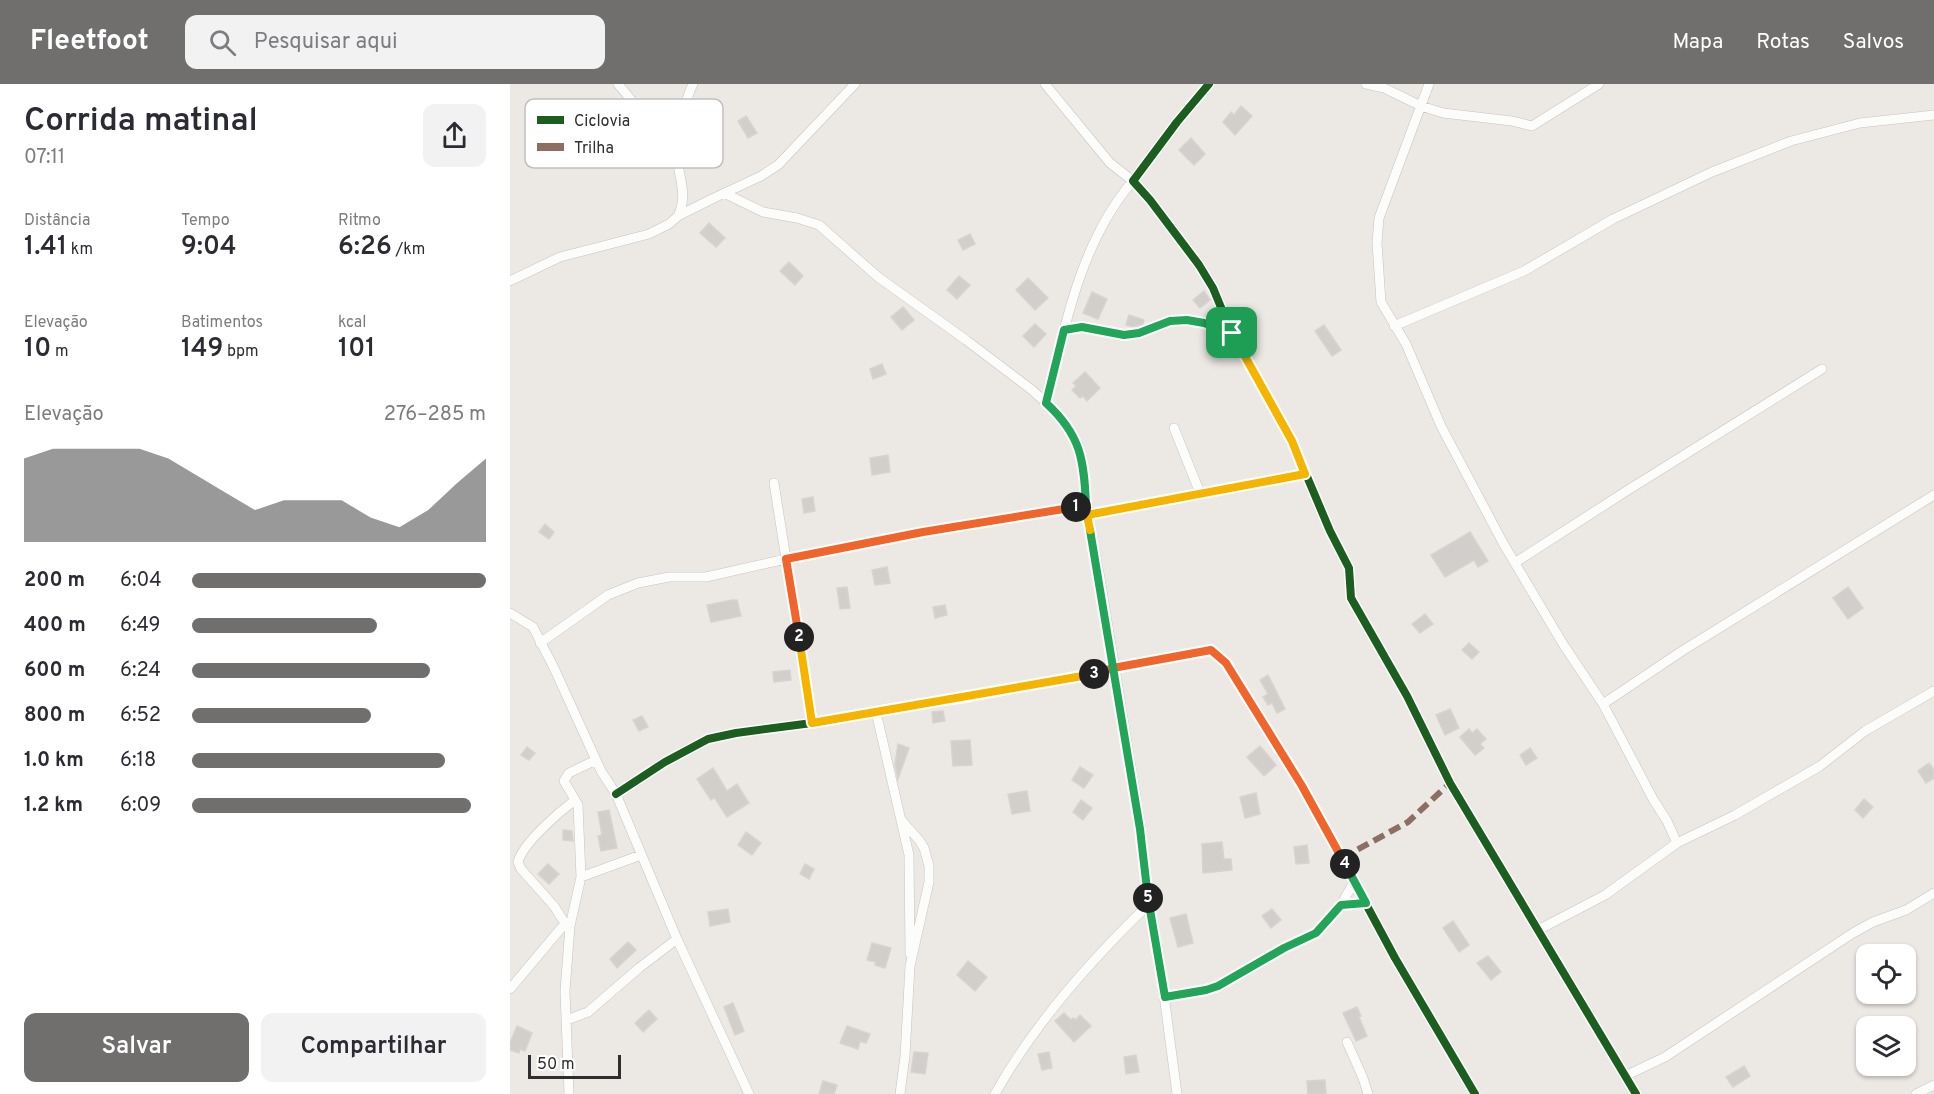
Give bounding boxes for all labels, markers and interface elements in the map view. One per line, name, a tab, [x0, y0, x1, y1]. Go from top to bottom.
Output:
search box	[185, 15, 605, 69]
text: Fleetfoot	[30, 24, 149, 60]
icon: search	[206, 26, 239, 59]
text: Pesquisar aqui	[254, 29, 398, 56]
text: Mapa	[1673, 29, 1723, 56]
text: Rotas	[1756, 29, 1810, 56]
text: Salvos	[1843, 29, 1904, 56]
legend	[525, 99, 723, 168]
text: Corrida matinal	[24, 101, 258, 143]
button: share	[423, 104, 486, 167]
text: Ciclovia	[574, 112, 630, 132]
text: Trilha	[574, 139, 614, 159]
text: 07:11	[24, 145, 65, 171]
text: Distância	[24, 211, 90, 231]
text: Tempo	[181, 211, 230, 231]
text: Ritmo	[338, 211, 381, 231]
text: 1.41	[24, 231, 67, 264]
text: 9:04	[181, 231, 236, 264]
text: 6:26	[338, 231, 392, 264]
text: km	[67, 240, 93, 260]
text: /km	[392, 240, 425, 260]
pin	[1206, 307, 1257, 358]
text: Elevação	[24, 313, 88, 333]
text: Batimentos	[181, 313, 263, 333]
text: kcal	[338, 313, 366, 333]
icon: arrive	[1215, 316, 1248, 349]
text: 10	[24, 333, 51, 366]
text: 149	[181, 333, 223, 366]
text: 101	[338, 333, 375, 366]
text: m	[51, 342, 68, 362]
text: bpm	[223, 342, 258, 362]
text: Elevação	[24, 402, 104, 428]
text: 276–285 m	[384, 402, 486, 428]
pin: 1	[1061, 492, 1091, 522]
text: 1	[1073, 497, 1079, 517]
text: 200 m	[24, 568, 85, 594]
text: 6:04	[120, 568, 162, 594]
text: 400 m	[24, 613, 86, 639]
text: 6:49	[120, 613, 161, 639]
pin: 2	[784, 622, 814, 652]
text: 2	[794, 627, 804, 647]
text: 600 m	[24, 658, 85, 684]
text: 6:24	[120, 658, 161, 684]
pin: 3	[1079, 659, 1109, 689]
text: 3	[1089, 664, 1099, 684]
text: 800 m	[24, 703, 85, 729]
text: 6:52	[120, 703, 161, 729]
text: 1.0 km	[24, 748, 84, 774]
text: 6:18	[120, 748, 156, 774]
text: 1.2 km	[24, 793, 83, 819]
text: 6:09	[120, 793, 161, 819]
pin: 4	[1330, 849, 1360, 879]
text: 4	[1340, 854, 1350, 874]
pin: 5	[1133, 883, 1163, 913]
text: 5	[1143, 888, 1153, 908]
map controls	[1856, 944, 1916, 1076]
button: locate	[1856, 944, 1916, 1004]
button: Salvar	[24, 1013, 249, 1082]
button: Compartilhar	[261, 1013, 486, 1082]
button: layers	[1856, 1016, 1916, 1076]
scale bar	[528, 1052, 621, 1080]
text: 50 m	[537, 1055, 575, 1075]

